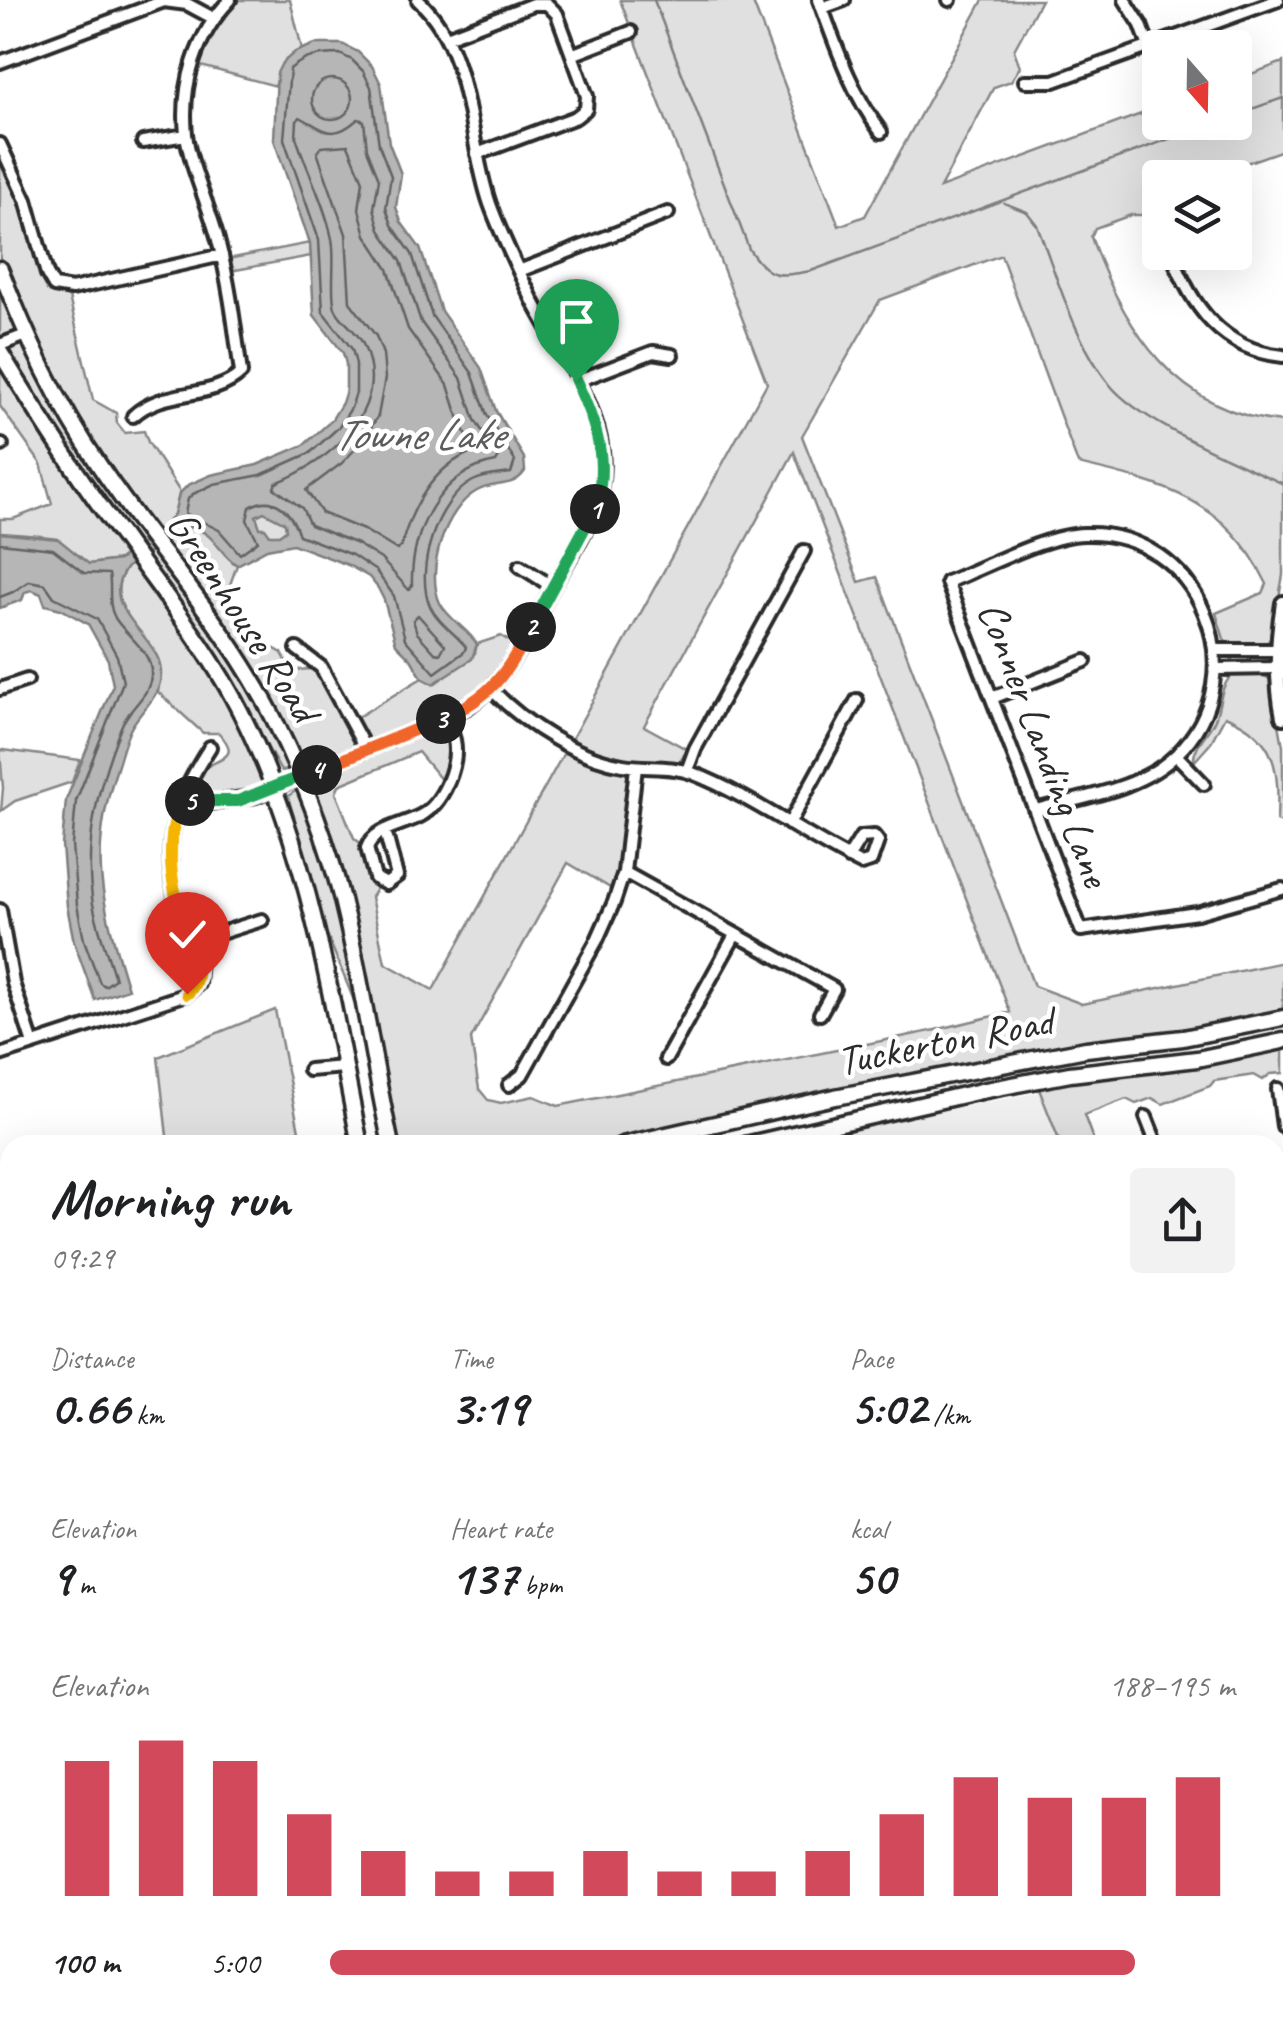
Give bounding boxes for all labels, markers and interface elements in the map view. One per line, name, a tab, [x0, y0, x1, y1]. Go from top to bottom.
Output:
north arrow	[1142, 30, 1252, 140]
map controls	[1142, 30, 1252, 270]
button: layers	[1142, 160, 1252, 270]
pin	[534, 279, 619, 382]
icon: arrive	[549, 294, 604, 349]
water label: Towne Lake	[333, 406, 509, 463]
pin: 1	[570, 484, 620, 534]
text: 1	[589, 491, 601, 526]
street label: Greenhouse Road	[155, 500, 334, 737]
street label: Conner Landing Lane	[965, 594, 1124, 896]
pin: 2	[506, 602, 556, 652]
text: 2	[525, 609, 537, 644]
pin: 3	[416, 694, 466, 744]
text: 3	[435, 701, 447, 736]
pin: 4	[292, 745, 342, 795]
text: 4	[311, 752, 323, 787]
pin: 5	[165, 776, 215, 826]
text: 5	[184, 783, 196, 818]
pin	[145, 892, 230, 995]
icon: check	[160, 907, 215, 962]
street label: Tuckerton Road	[833, 993, 1062, 1088]
text: Morning run	[50, 1164, 290, 1234]
button: share	[1130, 1168, 1235, 1273]
text: 09:29	[50, 1237, 114, 1278]
text: Distance	[50, 1341, 134, 1376]
text: Time	[450, 1341, 493, 1376]
text: Pace	[850, 1341, 893, 1376]
text: 0.66	[50, 1376, 130, 1439]
text: 3:19	[450, 1376, 527, 1439]
text: 5:02	[850, 1376, 927, 1439]
text: km	[130, 1397, 164, 1432]
text: /km	[927, 1397, 970, 1432]
text: Elevation	[50, 1511, 136, 1546]
text: Heart rate	[450, 1511, 552, 1546]
text: kcal	[850, 1511, 887, 1546]
text: 9	[50, 1546, 72, 1609]
text: 137	[450, 1546, 517, 1609]
text: 50	[850, 1546, 894, 1609]
text: m	[72, 1567, 94, 1602]
text: bpm	[517, 1567, 563, 1602]
text: Elevation	[50, 1665, 148, 1706]
text: 188–195 m	[1109, 1665, 1235, 1706]
text: 100 m	[50, 1942, 119, 1983]
text: 5:00	[210, 1942, 260, 1983]

